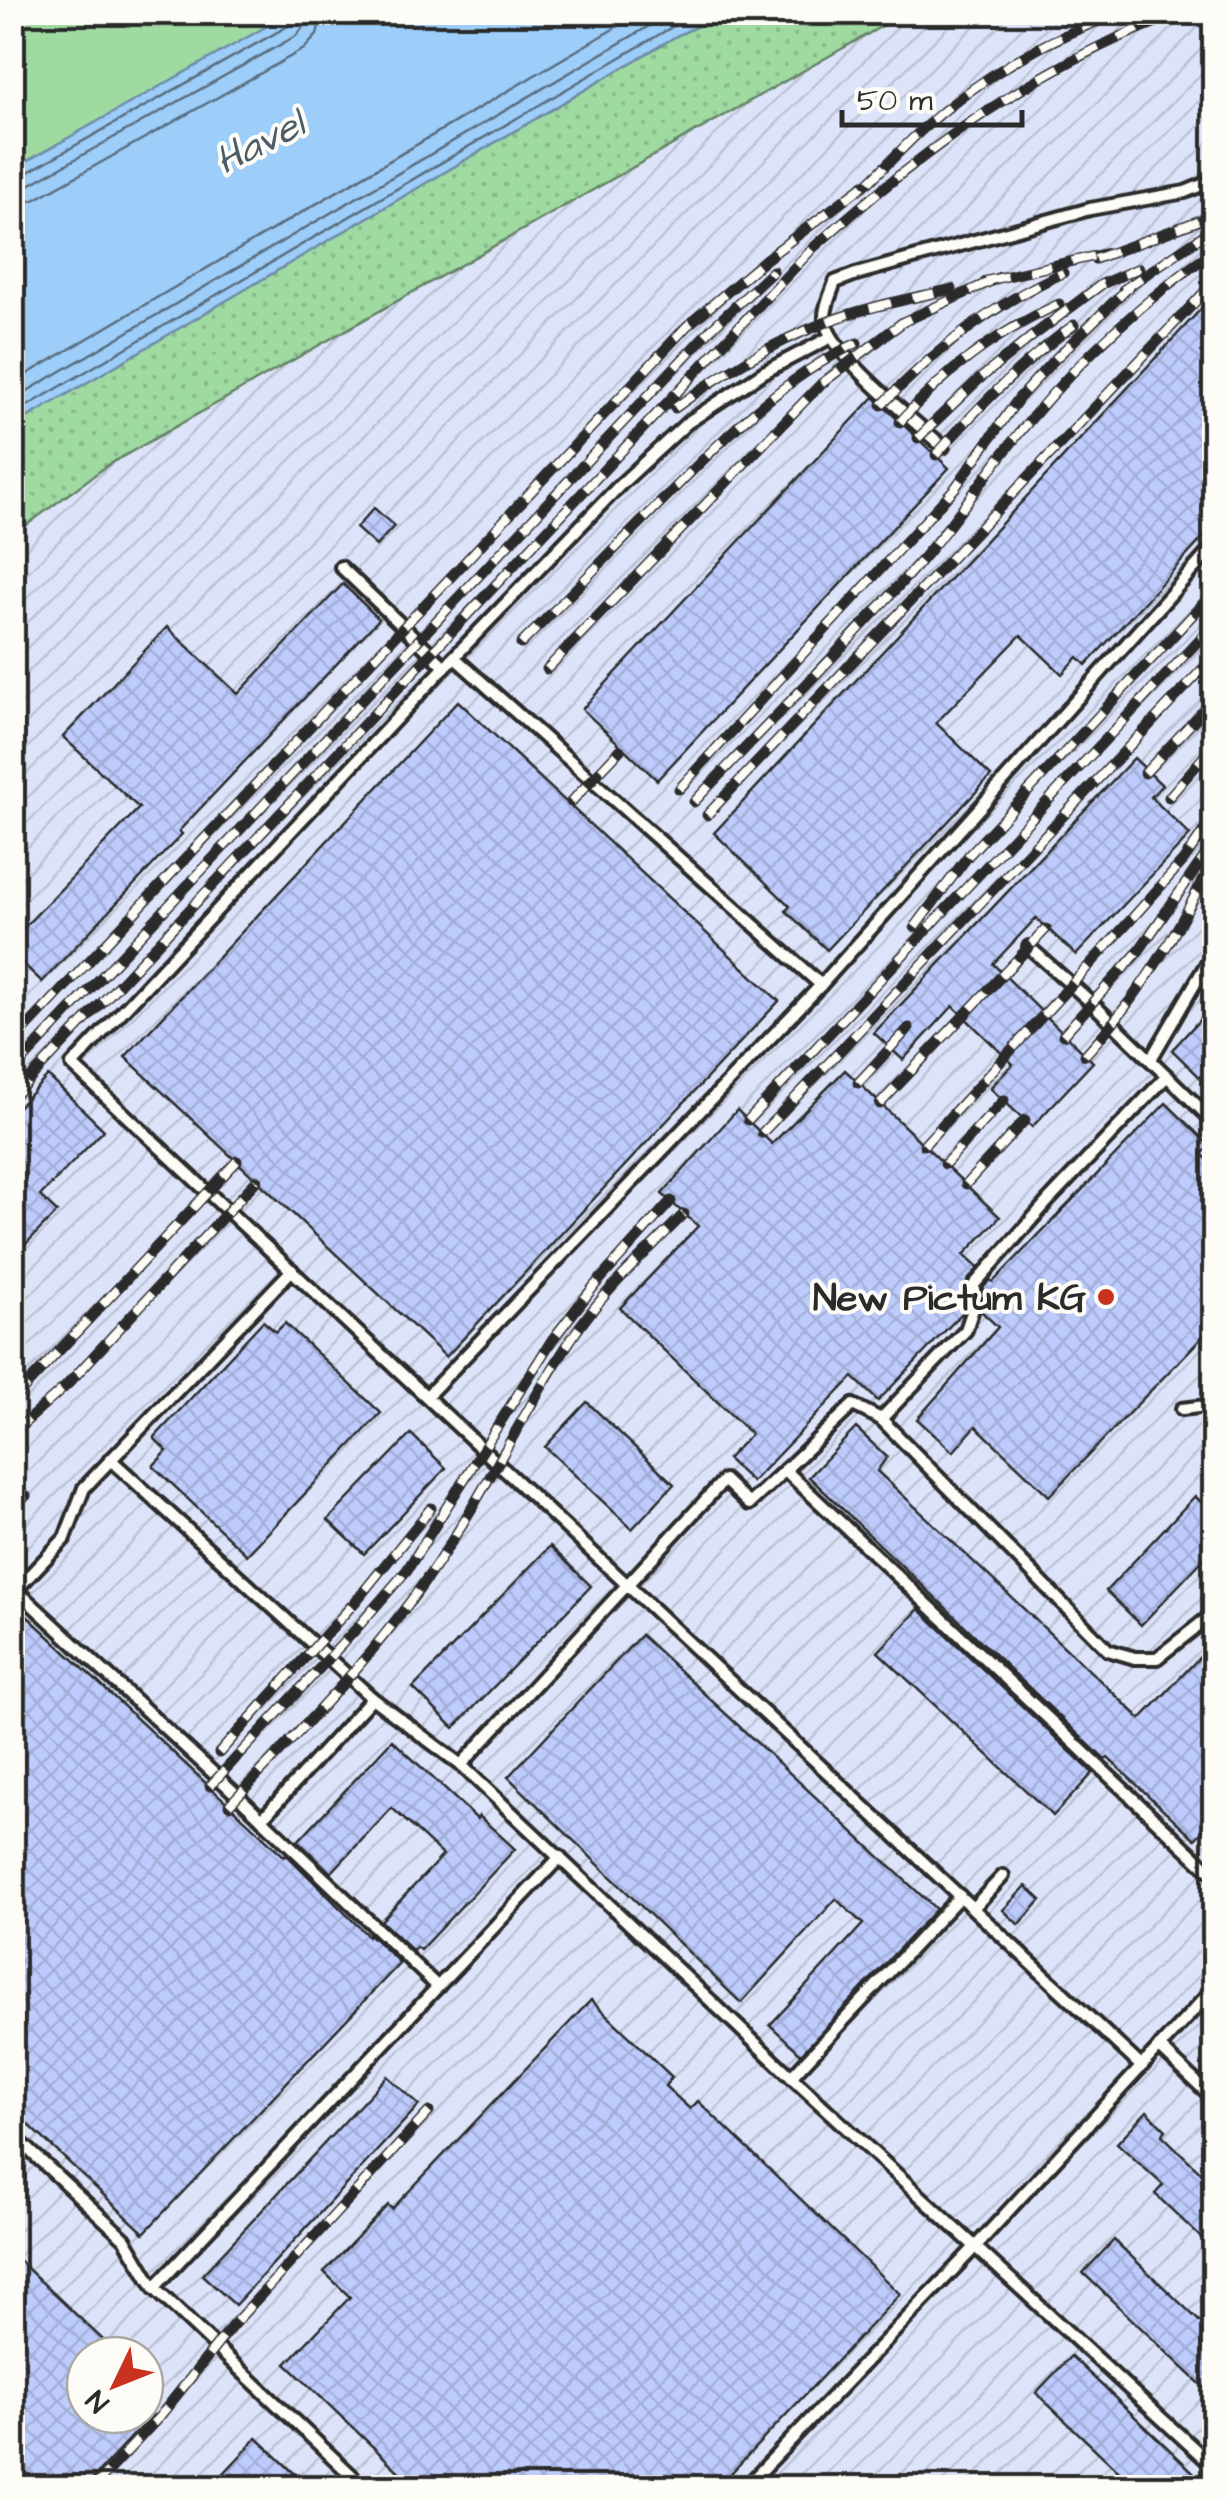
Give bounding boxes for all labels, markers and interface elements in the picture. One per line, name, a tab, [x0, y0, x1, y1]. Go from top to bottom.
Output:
scale bar	[842, 65, 1022, 127]
text: 50 m	[857, 80, 933, 122]
water label: Havel	[206, 95, 318, 189]
place label: New Pictum KG	[813, 1273, 1087, 1325]
marker: New Pictum KG	[1095, 1286, 1117, 1308]
north arrow	[65, 2335, 165, 2435]
text: N	[77, 2381, 118, 2421]

